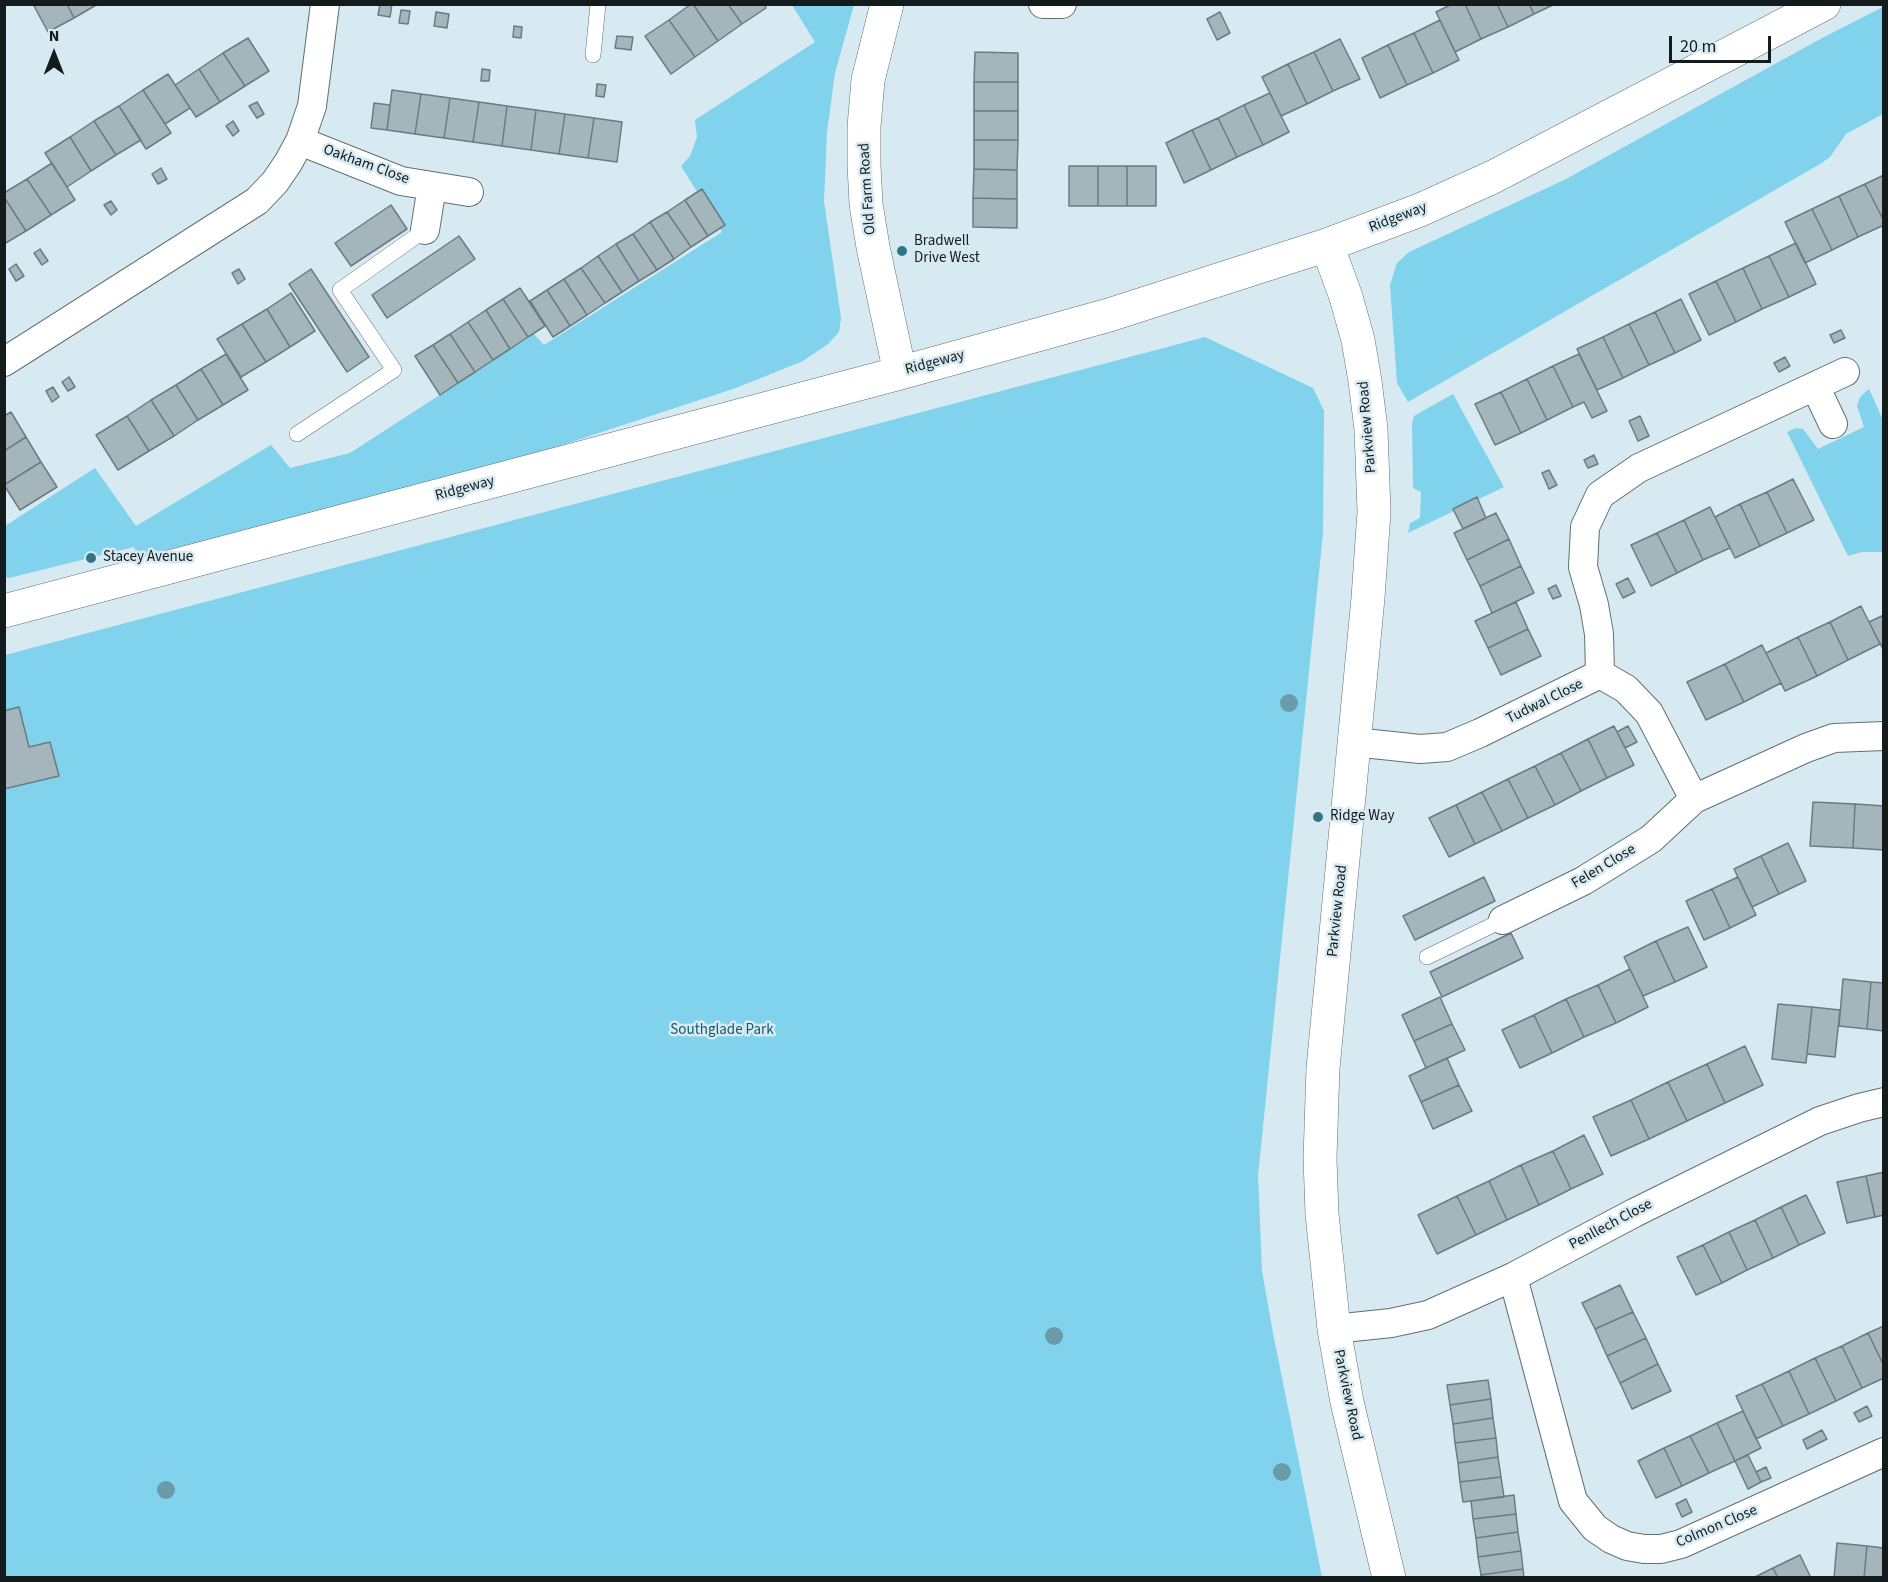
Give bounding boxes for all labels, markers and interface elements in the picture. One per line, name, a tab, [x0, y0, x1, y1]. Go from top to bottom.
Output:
north arrow	[24, 24, 84, 84]
scale bar	[1672, 24, 1774, 62]
text: N	[49, 25, 59, 47]
text: 20 m	[1680, 34, 1716, 59]
street label: Oakham Close	[320, 141, 412, 189]
street label: Old Farm Road	[856, 142, 880, 236]
street label: Ridgeway	[1366, 199, 1430, 237]
place label: Bradwell Drive West	[914, 233, 980, 268]
marker: Bradwell Drive West	[895, 244, 909, 258]
street label: Ridgeway	[903, 346, 967, 380]
street label: Parkview Road	[1355, 380, 1381, 474]
street label: Ridgeway	[433, 472, 497, 506]
place label: Stacey Avenue	[103, 549, 193, 567]
marker: Stacey Avenue	[84, 551, 98, 565]
street label: Tudwal Close	[1504, 676, 1586, 728]
place label: Ridge Way	[1330, 808, 1394, 826]
marker: Ridge Way	[1311, 810, 1325, 824]
street label: Felen Close	[1569, 841, 1639, 893]
street label: Parkview Road	[1324, 864, 1352, 958]
park label: Southglade Park	[670, 1022, 774, 1040]
street label: Penllech Close	[1567, 1196, 1655, 1254]
street label: Parkview Road	[1329, 1348, 1365, 1442]
street label: Colmon Close	[1674, 1502, 1760, 1552]

